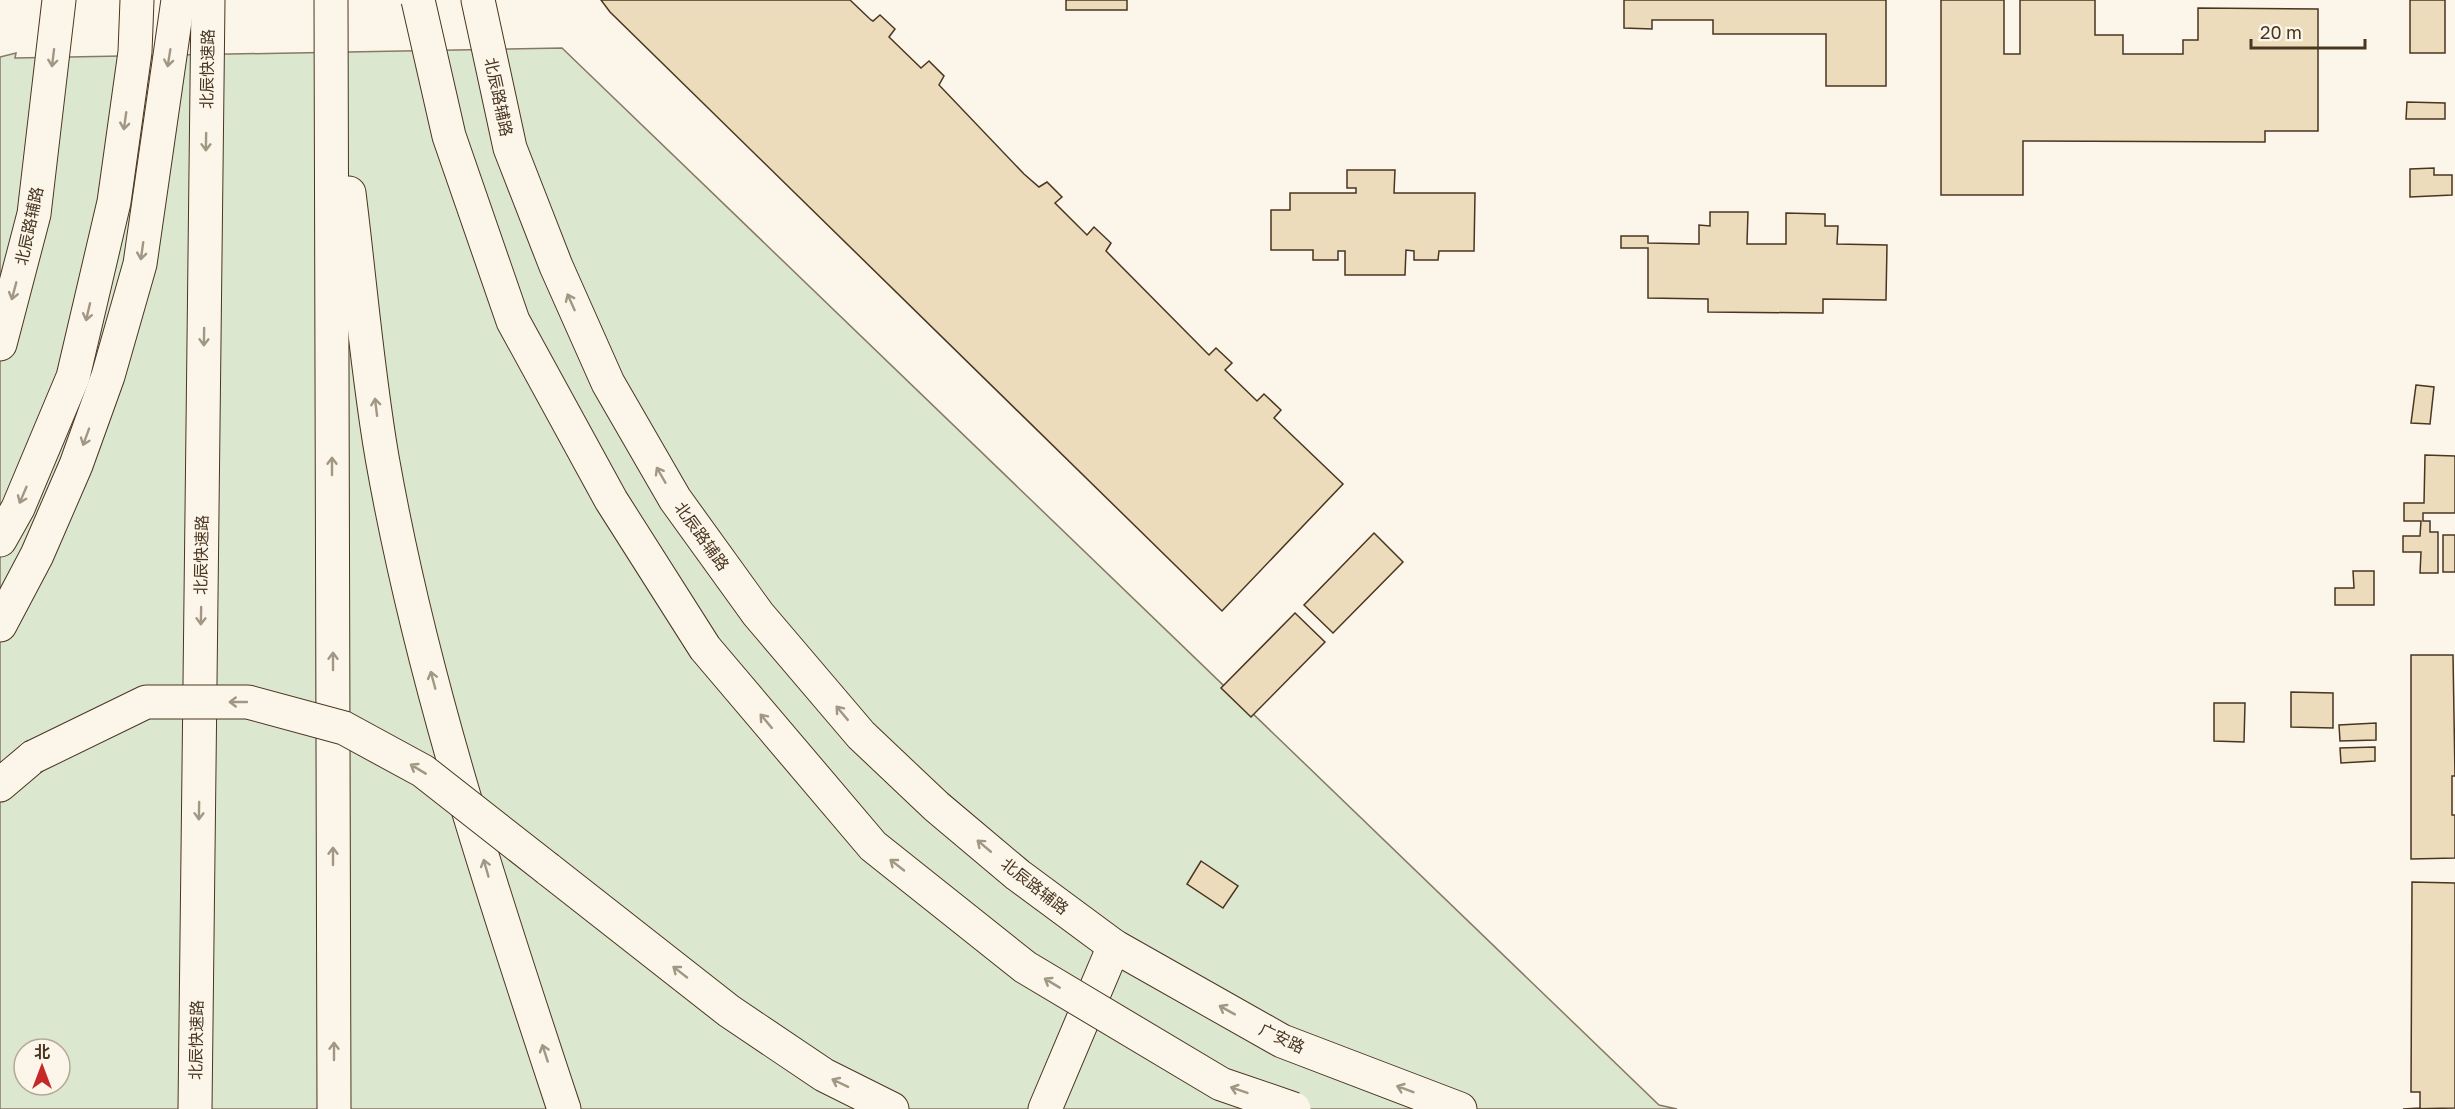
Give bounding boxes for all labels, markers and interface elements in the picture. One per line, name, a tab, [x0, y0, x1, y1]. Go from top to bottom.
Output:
scale bar	[2251, 12, 2365, 50]
text: 20 m	[2260, 21, 2302, 43]
street label: 北辰快速路	[196, 29, 218, 109]
one-way arrow	[164, 47, 175, 67]
one-way arrow	[47, 48, 58, 68]
street label: 北辰路辅路	[481, 56, 517, 138]
one-way arrow	[120, 110, 131, 130]
one-way arrow	[200, 132, 212, 152]
street label: 北辰路辅路	[11, 185, 47, 267]
one-way arrow	[136, 241, 147, 260]
one-way arrow	[8, 281, 19, 300]
one-way arrow	[565, 293, 577, 311]
one-way arrow	[82, 302, 93, 321]
one-way arrow	[198, 327, 210, 347]
one-way arrow	[370, 398, 381, 418]
one-way arrow	[79, 428, 90, 446]
one-way arrow	[326, 456, 338, 476]
one-way arrow	[655, 467, 667, 484]
one-way arrow	[17, 486, 28, 504]
street label: 北辰路辅路	[670, 498, 734, 574]
street label: 北辰快速路	[190, 515, 212, 595]
one-way arrow	[195, 606, 207, 626]
one-way arrow	[327, 651, 339, 671]
one-way arrow	[426, 671, 438, 690]
one-way arrow	[228, 696, 248, 708]
one-way arrow	[835, 706, 849, 721]
one-way arrow	[760, 713, 773, 729]
one-way arrow	[410, 763, 427, 775]
one-way arrow	[193, 801, 205, 821]
one-way arrow	[976, 840, 992, 853]
one-way arrow	[327, 846, 339, 866]
street label: 北辰路辅路	[997, 853, 1073, 919]
one-way arrow	[480, 859, 491, 878]
one-way arrow	[889, 859, 905, 872]
one-way arrow	[672, 966, 688, 979]
one-way arrow	[1044, 976, 1061, 988]
street label: 北辰快速路	[185, 1000, 207, 1080]
one-way arrow	[1219, 1004, 1236, 1016]
street label: 广安路	[1256, 1019, 1308, 1057]
north arrow	[12, 1037, 72, 1097]
one-way arrow	[328, 1041, 340, 1061]
text: 北	[34, 1042, 50, 1062]
one-way arrow	[539, 1044, 550, 1063]
one-way arrow	[831, 1077, 849, 1088]
one-way arrow	[1396, 1082, 1415, 1093]
one-way arrow	[1230, 1083, 1249, 1094]

